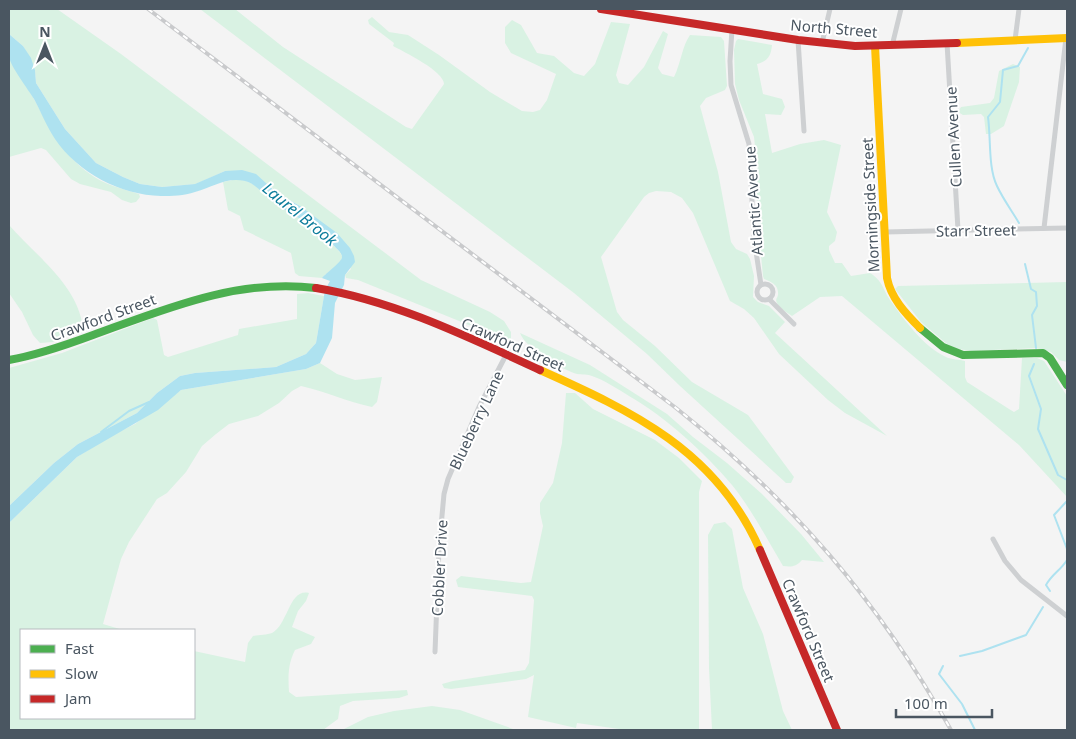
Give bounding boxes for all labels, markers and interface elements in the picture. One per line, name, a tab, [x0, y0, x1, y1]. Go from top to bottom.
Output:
street label: North Street	[790, 14, 879, 42]
north arrow	[20, 20, 70, 70]
text: N	[39, 22, 51, 41]
street label: Cullen Avenue	[940, 86, 966, 188]
street label: Morningside Street	[856, 136, 884, 273]
street label: Atlantic Avenue	[739, 146, 767, 256]
water label: Laurel Brook	[258, 177, 343, 252]
street label: Starr Street	[936, 219, 1017, 241]
street label: Crawford Street	[48, 288, 159, 345]
street label: Crawford Street	[458, 312, 568, 376]
street label: Blueberry Lane	[444, 367, 508, 473]
street label: Cobbler Drive	[426, 519, 452, 617]
street label: Crawford Street	[778, 575, 840, 685]
legend	[20, 629, 195, 719]
text: Fast	[65, 638, 94, 658]
text: Slow	[65, 663, 98, 683]
scale bar	[896, 686, 992, 718]
text: Jam	[63, 688, 92, 708]
text: 100 m	[904, 693, 948, 713]

